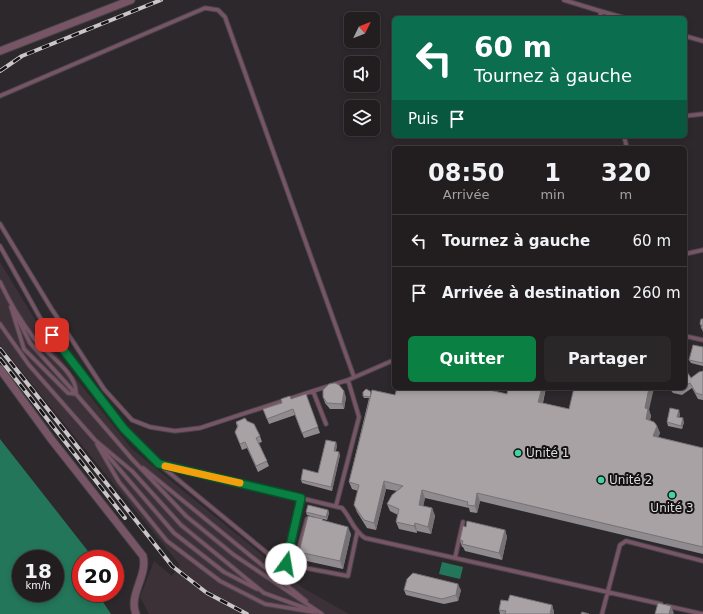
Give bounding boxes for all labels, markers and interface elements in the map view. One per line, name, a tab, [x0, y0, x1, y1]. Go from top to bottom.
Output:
north arrow	[344, 12, 380, 48]
map controls	[344, 12, 380, 136]
text: 60 m	[474, 31, 552, 64]
icon: left	[408, 32, 460, 84]
button: sound	[344, 56, 380, 92]
text: Tournez à gauche	[474, 65, 632, 86]
button: layers	[344, 100, 380, 136]
icon: arrive	[446, 108, 468, 130]
text: Puis	[408, 110, 438, 128]
text: 08:50	[428, 159, 504, 187]
text: 1	[544, 159, 561, 187]
text: 320	[601, 159, 651, 187]
text: Arrivée	[443, 187, 490, 202]
text: min	[540, 187, 565, 202]
text: m	[620, 187, 632, 202]
icon: left	[408, 230, 430, 252]
text: Tournez à gauche	[442, 232, 590, 250]
text: 60 m	[633, 232, 671, 250]
icon: arrive	[408, 282, 430, 304]
text: Arrivée à destination	[442, 284, 620, 302]
text: 260 m	[632, 284, 681, 302]
pin	[35, 318, 69, 352]
icon: arrive	[41, 324, 63, 346]
button: Quitter	[408, 336, 536, 382]
button: Partager	[544, 336, 671, 382]
place label: Unité 1	[526, 446, 569, 460]
marker: Unité 1	[513, 448, 523, 458]
place label: Unité 2	[609, 473, 652, 487]
marker: Unité 2	[596, 475, 606, 485]
marker: Unité 3	[667, 490, 677, 500]
place label: Unité 3	[650, 501, 694, 515]
position arrow	[265, 543, 307, 585]
speed limit sign: 20	[72, 550, 124, 602]
text: 18	[24, 559, 52, 583]
text: km/h	[25, 580, 51, 591]

